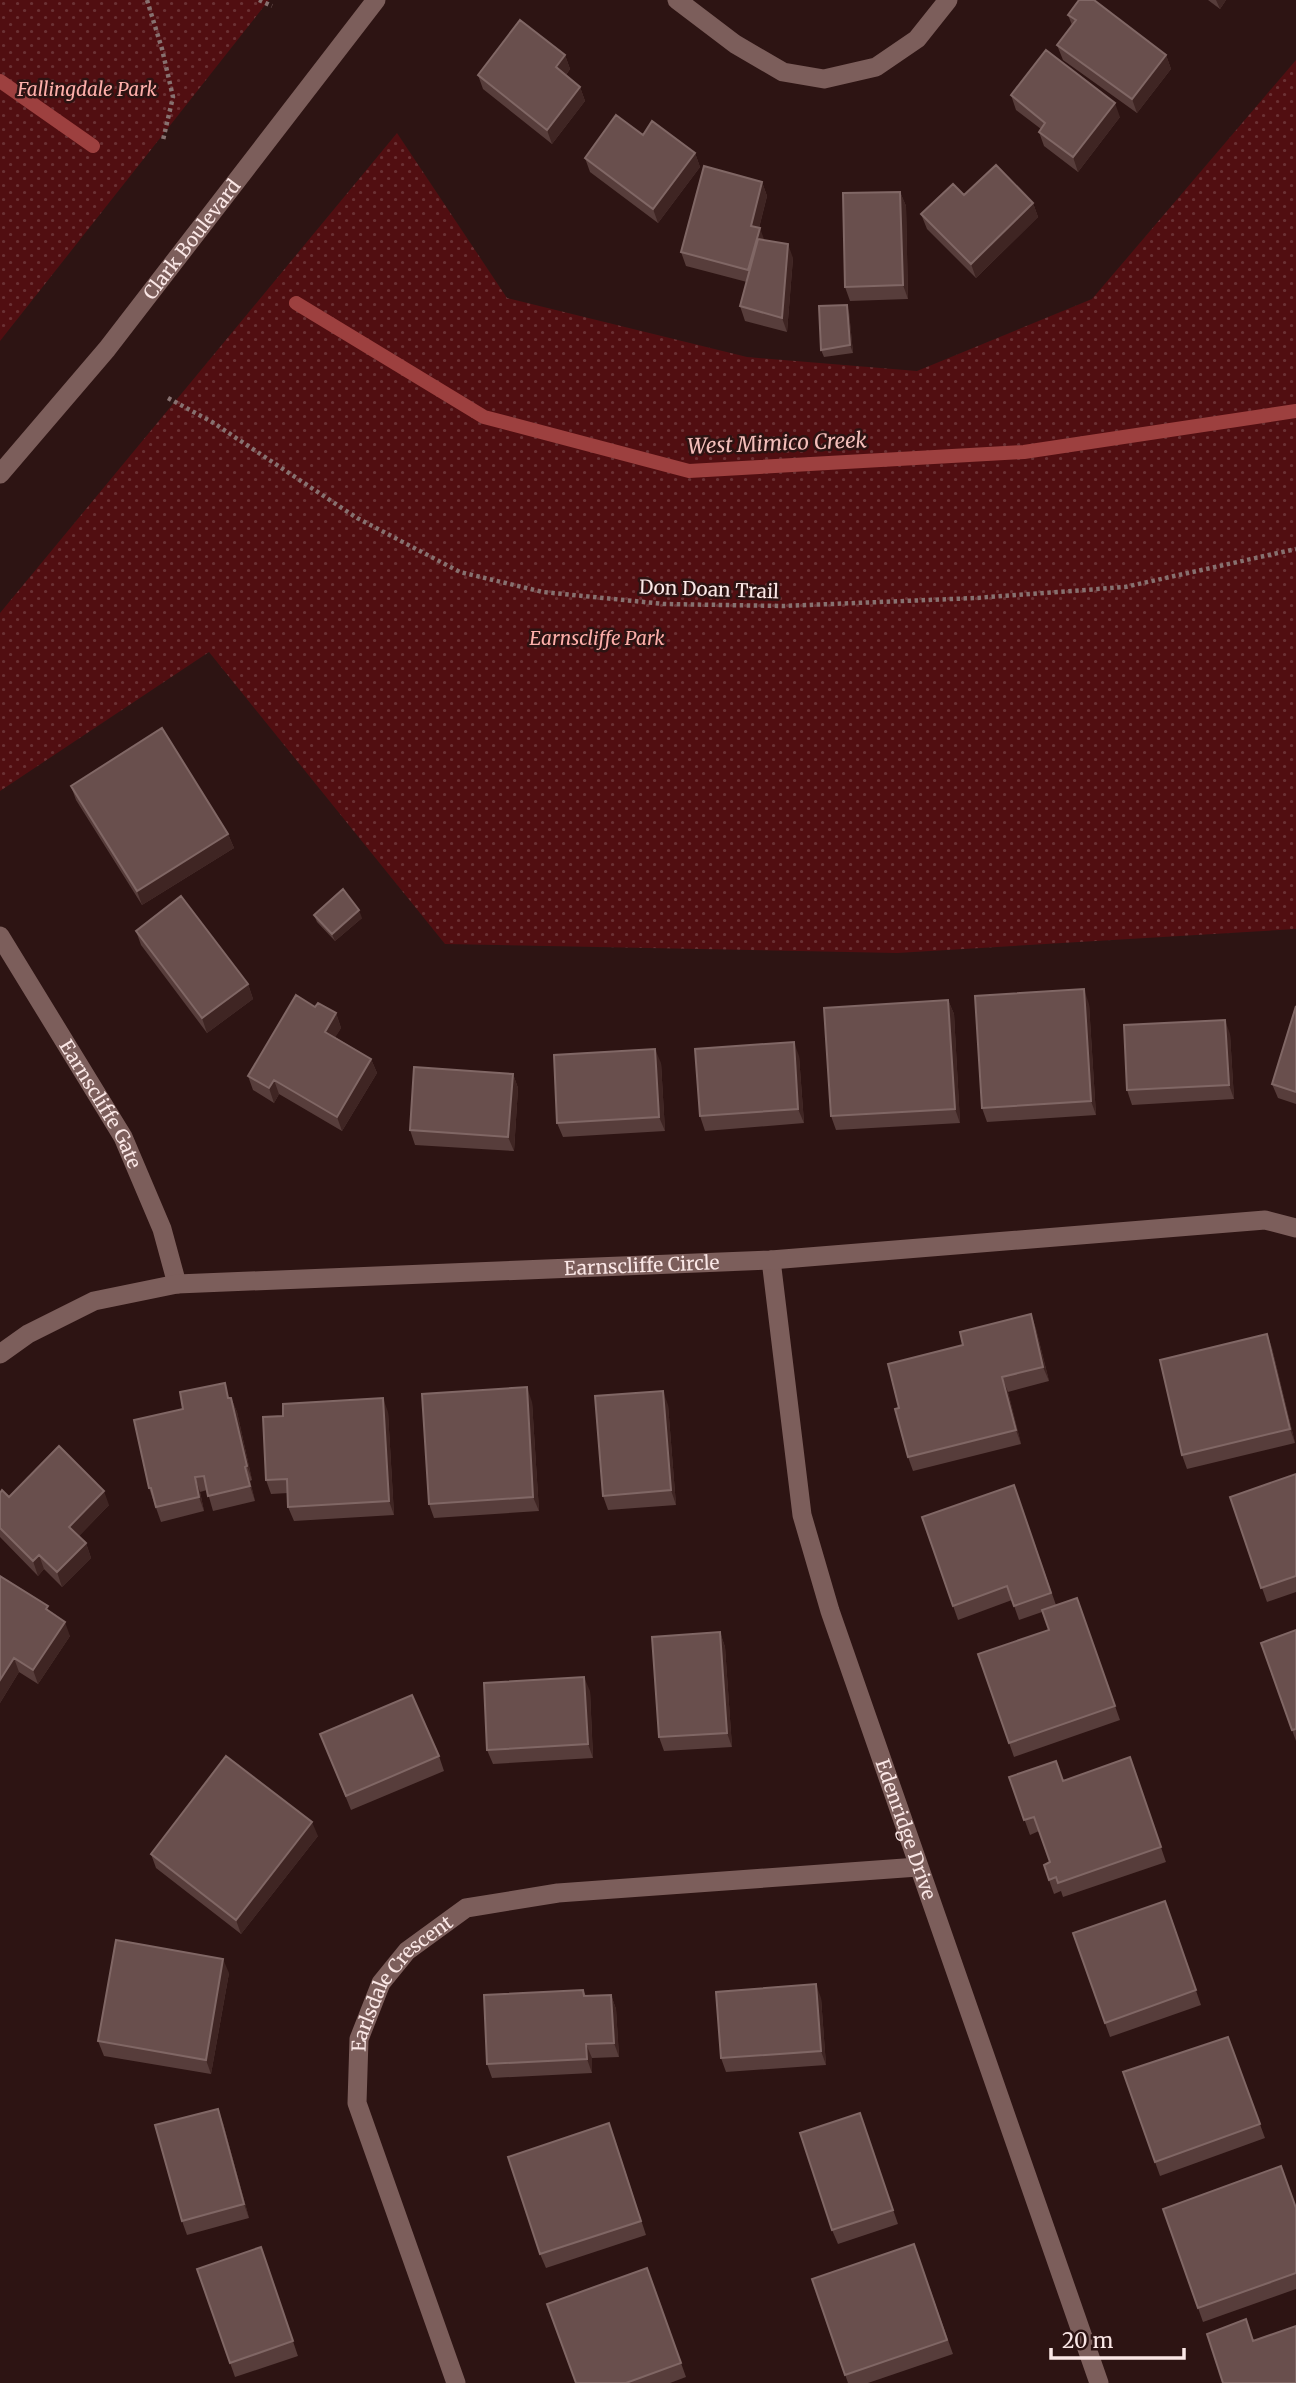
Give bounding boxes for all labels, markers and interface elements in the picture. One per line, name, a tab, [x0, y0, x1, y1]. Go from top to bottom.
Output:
park label: Fallingdale Park	[16, 77, 157, 101]
street label: Clark Boulevard	[138, 174, 245, 304]
water label: West Mimico Creek	[687, 426, 868, 460]
street label: Don Doan Trail	[639, 575, 779, 603]
park label: Earnscliffe Park	[529, 626, 665, 650]
street label: Earnscliffe Gate	[54, 1035, 147, 1172]
street label: Earnscliffe Circle	[563, 1250, 720, 1280]
street label: Edenridge Drive	[870, 1756, 942, 1903]
street label: Earlsdale Crescent	[347, 1910, 458, 2052]
scale bar	[1051, 2316, 1184, 2360]
text: 20 m	[1062, 2327, 1114, 2354]

